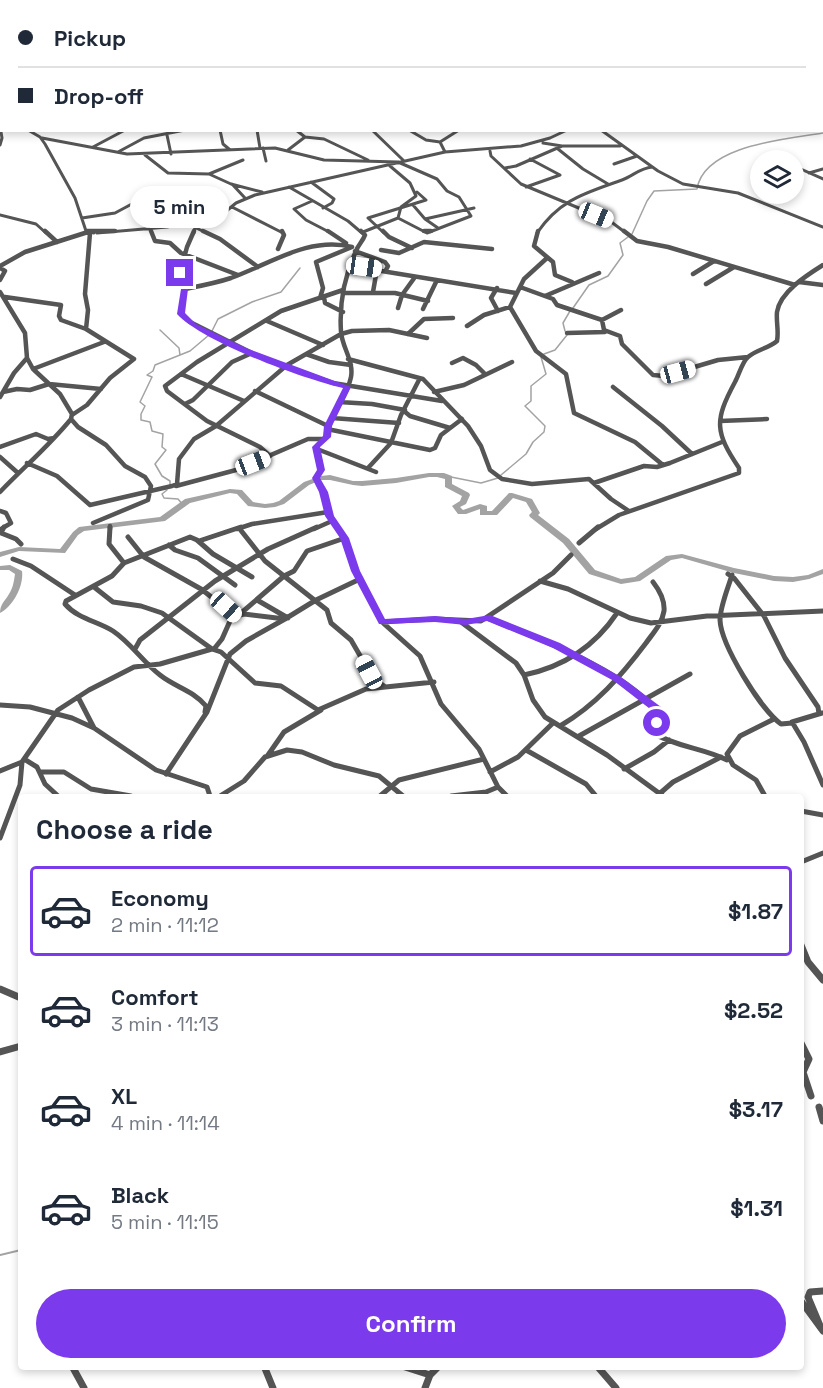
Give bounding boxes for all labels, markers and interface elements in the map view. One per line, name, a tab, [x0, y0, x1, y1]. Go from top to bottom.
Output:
text: Pickup	[54, 24, 126, 52]
text: Drop-off	[54, 82, 144, 110]
map controls	[750, 150, 804, 204]
button: layers	[750, 150, 804, 204]
callout: 5 min	[130, 186, 230, 228]
text: 5 min	[154, 194, 205, 220]
car	[576, 200, 616, 230]
car	[345, 256, 383, 278]
route end	[166, 259, 193, 286]
car	[658, 359, 698, 385]
car	[233, 448, 273, 478]
car	[207, 588, 245, 626]
car	[353, 652, 385, 692]
route start	[643, 709, 670, 736]
text: Choose a ride	[36, 812, 213, 847]
icon: car	[39, 884, 93, 938]
text: Economy	[111, 884, 209, 912]
text: $1.87	[728, 897, 783, 925]
text: 2 min · 11:12	[111, 912, 219, 938]
icon: car	[39, 983, 93, 1037]
text: Comfort	[111, 983, 199, 1011]
text: $2.52	[724, 996, 783, 1024]
text: 3 min · 11:13	[111, 1011, 219, 1037]
icon: car	[39, 1082, 93, 1136]
text: XL	[111, 1082, 137, 1110]
text: $3.17	[729, 1095, 783, 1123]
text: 4 min · 11:14	[111, 1110, 220, 1136]
icon: car	[39, 1181, 93, 1235]
text: Black	[111, 1181, 169, 1209]
text: $1.31	[730, 1194, 783, 1222]
text: 5 min · 11:15	[111, 1209, 219, 1235]
button: Confirm	[36, 1289, 786, 1358]

